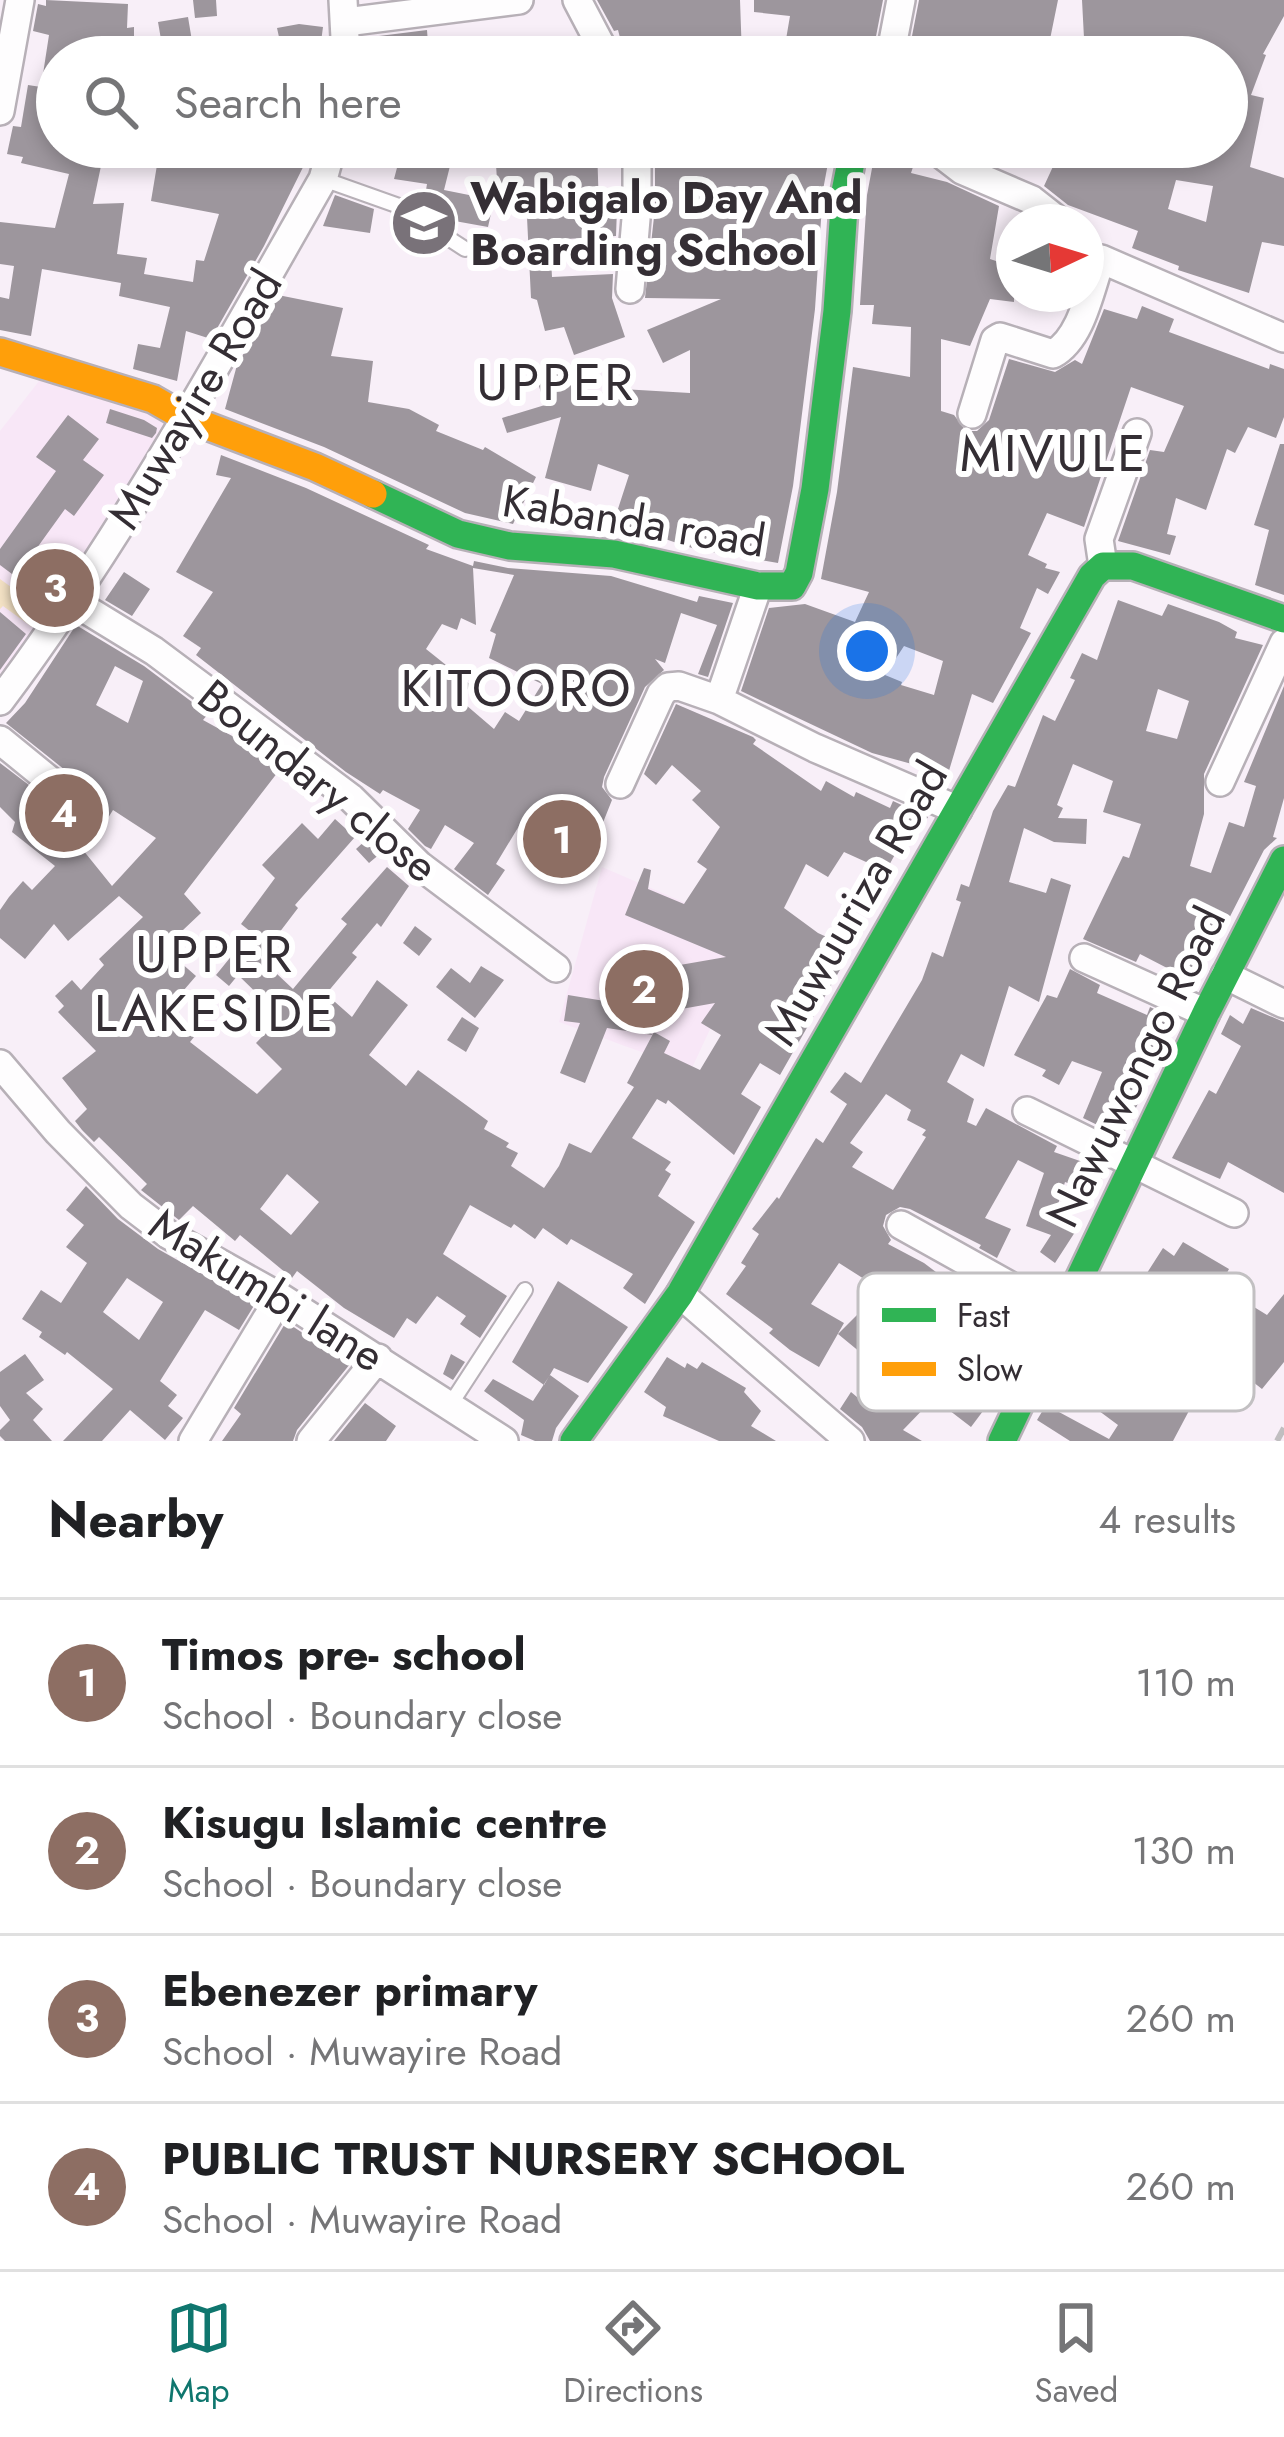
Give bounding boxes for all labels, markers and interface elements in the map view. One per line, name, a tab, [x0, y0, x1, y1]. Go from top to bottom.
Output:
search box	[36, 36, 1248, 168]
icon: search	[78, 69, 144, 135]
text: Search here	[174, 70, 402, 135]
place label: Wabigalo Day And Boarding School	[470, 165, 862, 282]
school or university icon: Wabigalo Day And Boarding School	[389, 188, 459, 258]
north arrow	[996, 204, 1104, 312]
street label: Muwayire Road	[92, 257, 298, 541]
district label: UPPER	[476, 345, 636, 419]
district label: MIVULE	[960, 416, 1148, 490]
street label: Kabanda road	[498, 468, 770, 574]
pin: 3	[16, 543, 94, 633]
your location	[837, 621, 897, 681]
district label: KITOORO	[401, 651, 633, 725]
street label: Boundary close	[184, 664, 452, 898]
street label: Muwuuriza Road	[748, 749, 964, 1057]
pin: 4	[25, 768, 103, 858]
pin: 1	[523, 794, 601, 884]
street label: Nawuwongo Road	[1030, 896, 1242, 1238]
district label: UPPER LAKESIDE	[94, 917, 336, 1050]
pin: 2	[605, 944, 683, 1034]
street label: Makumbi lane	[137, 1192, 397, 1388]
legend	[858, 1273, 1254, 1411]
text: Fast	[957, 1292, 1010, 1339]
text: Slow	[957, 1346, 1023, 1393]
text: Nearby	[48, 1482, 223, 1556]
text: 4 results	[1098, 1491, 1236, 1548]
text: Timos pre- school	[162, 1622, 526, 1687]
text: 1	[77, 1654, 97, 1711]
text: 110 m	[1135, 1654, 1236, 1711]
text: School · Boundary close	[162, 1687, 562, 1744]
text: Kisugu Islamic centre	[162, 1790, 607, 1855]
text: 2	[74, 1822, 100, 1879]
text: 130 m	[1132, 1822, 1236, 1879]
text: School · Boundary close	[162, 1855, 562, 1912]
text: Ebenezer primary	[162, 1958, 537, 2023]
text: 3	[75, 1990, 99, 2047]
text: 260 m	[1126, 1990, 1236, 2047]
text: School · Muwayire Road	[162, 2023, 562, 2080]
text: PUBLIC TRUST NURSERY SCHOOL	[162, 2126, 904, 2191]
text: 4	[73, 2158, 101, 2215]
text: 260 m	[1126, 2158, 1236, 2215]
text: School · Muwayire Road	[162, 2191, 562, 2248]
tab: Map	[166, 2295, 232, 2414]
tab: Directions	[563, 2295, 703, 2414]
tab: Saved	[1035, 2295, 1118, 2414]

